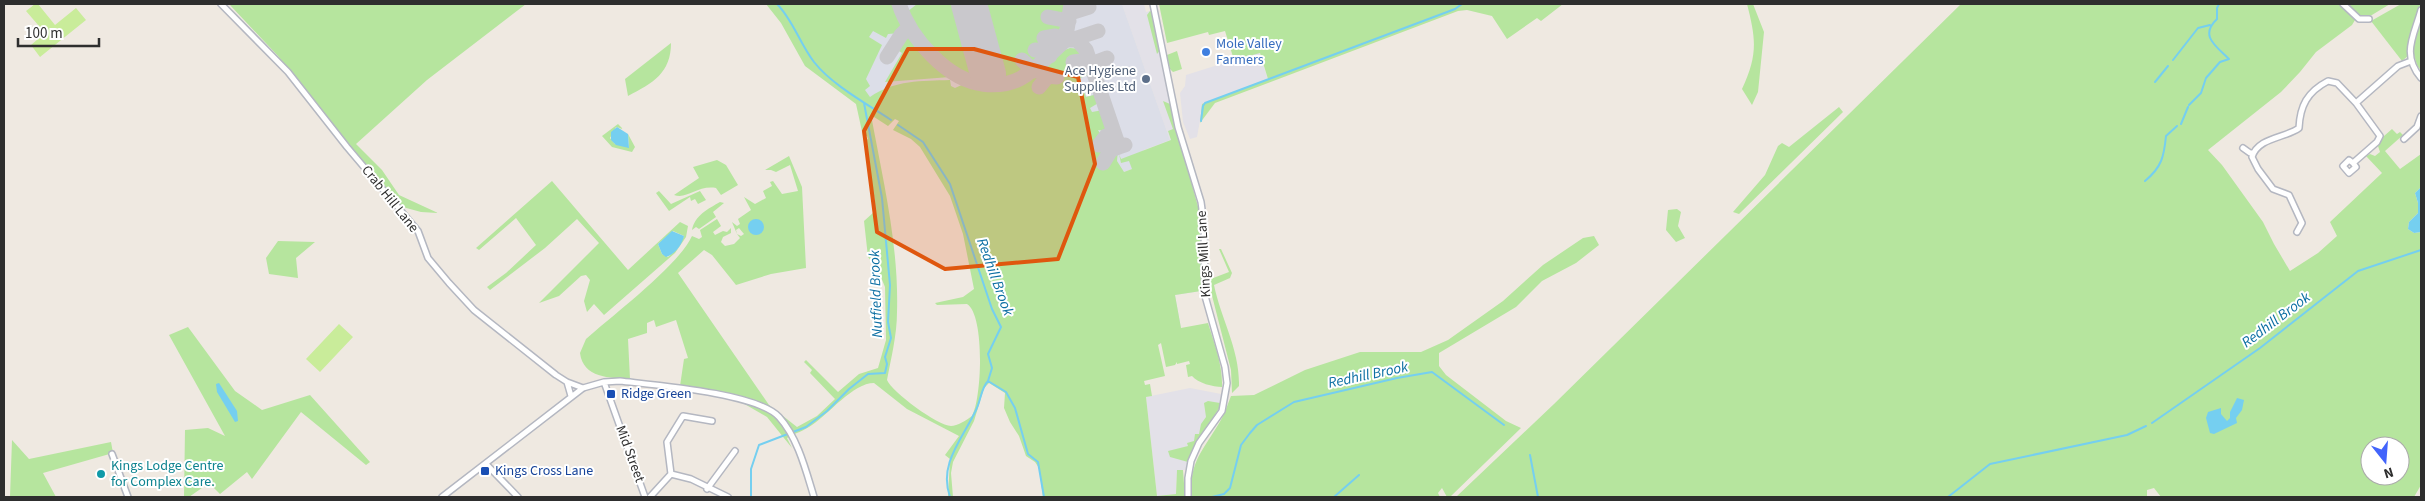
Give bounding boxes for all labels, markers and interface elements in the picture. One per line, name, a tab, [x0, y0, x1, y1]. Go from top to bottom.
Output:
scale bar	[18, 15, 99, 47]
text: 100 m	[25, 23, 63, 44]
place label: Mole Valley Farmers	[1216, 34, 1282, 70]
marker: Mole Valley Farmers	[1200, 46, 1212, 58]
place label: Ace Hygiene Supplies Ltd	[1064, 61, 1136, 97]
marker: Ace Hygiene Supplies Ltd	[1140, 73, 1152, 85]
street label: Crab Hill Lane	[357, 161, 423, 237]
street label: Kings Mill Lane	[1192, 210, 1216, 298]
water label: Redhill Brook	[971, 235, 1019, 320]
water label: Nutfield Brook	[864, 249, 888, 338]
water label: Redhill Brook	[2237, 287, 2315, 353]
water label: Redhill Brook	[1326, 356, 1411, 394]
place label: Ridge Green	[621, 384, 692, 404]
marker: Ridge Green	[605, 388, 617, 400]
street label: Mid Street	[610, 423, 650, 486]
north arrow	[2360, 436, 2410, 486]
place label: Kings Lodge Centre for Complex Care.	[111, 456, 224, 492]
place label: Kings Cross Lane	[495, 461, 593, 481]
text: N	[2381, 462, 2396, 483]
marker: Kings Cross Lane	[479, 465, 491, 477]
marker: Kings Lodge Centre for Complex Care.	[95, 468, 107, 480]

